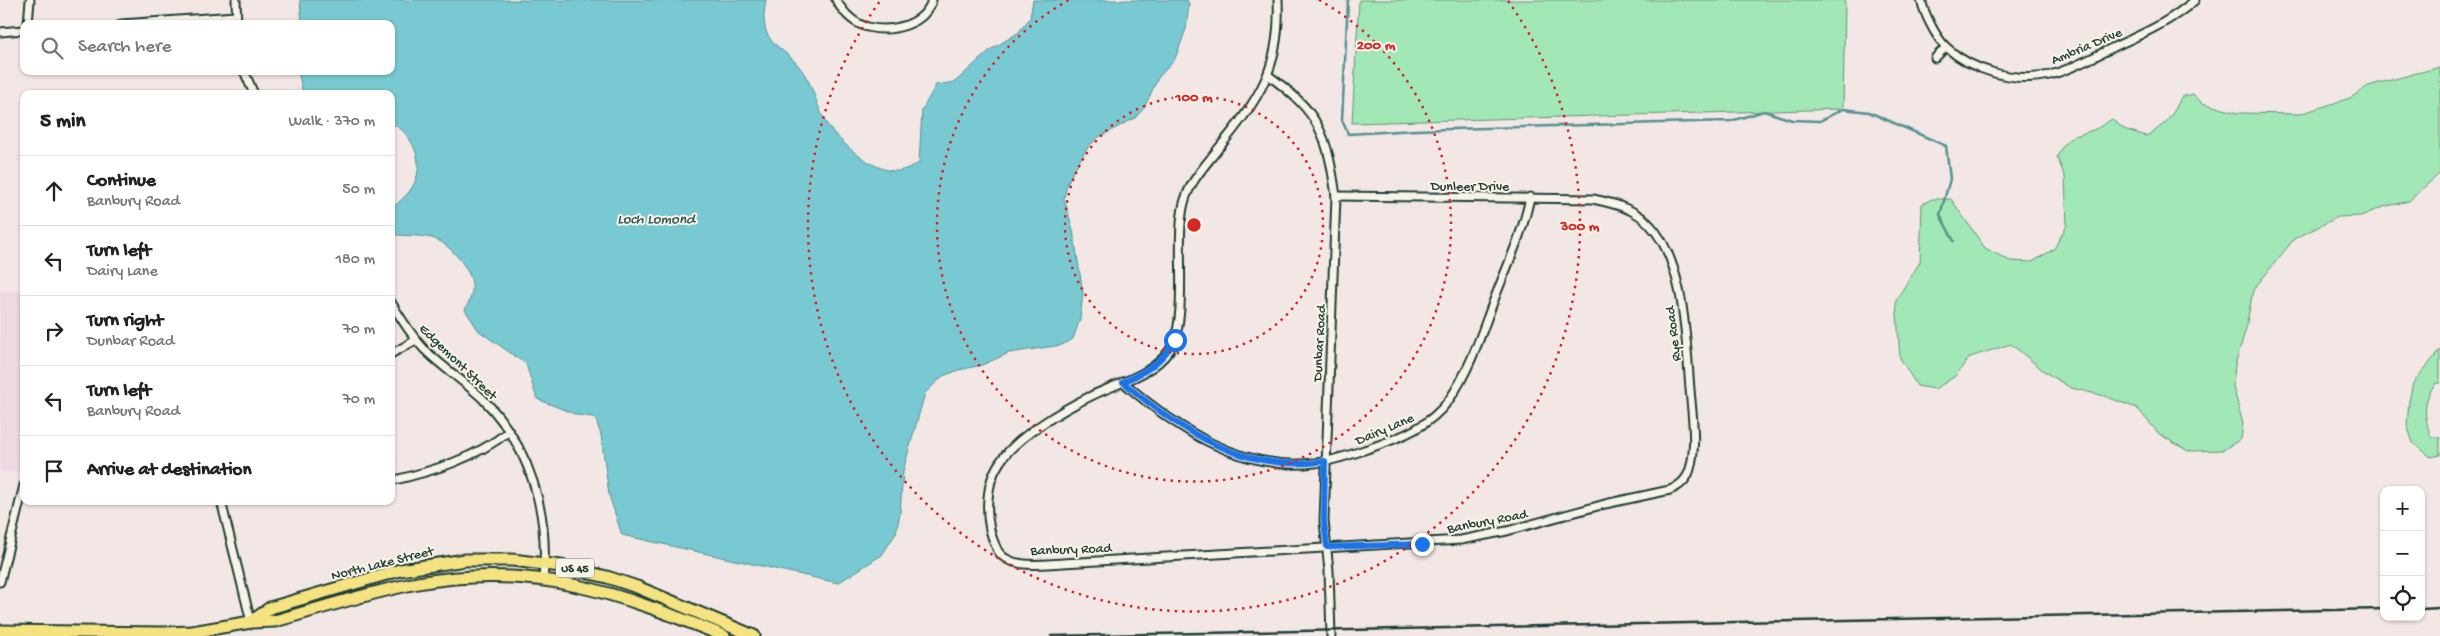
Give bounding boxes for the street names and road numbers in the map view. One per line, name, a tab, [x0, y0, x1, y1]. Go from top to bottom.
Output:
street label: Ambria Drive	[2049, 24, 2126, 70]
street label: Dunleer Drive	[1430, 179, 1510, 196]
street label: Dunbar Road	[1310, 303, 1331, 383]
street label: Rye Road	[1662, 303, 1686, 362]
street label: Edgemont Street	[415, 321, 501, 405]
street label: Dairy Lane	[1352, 410, 1417, 451]
street label: Banbury Road	[1445, 506, 1531, 539]
street label: Banbury Road	[1029, 541, 1114, 560]
street label: North Lake Street	[330, 543, 437, 585]
road number: US 45	[556, 558, 594, 578]

